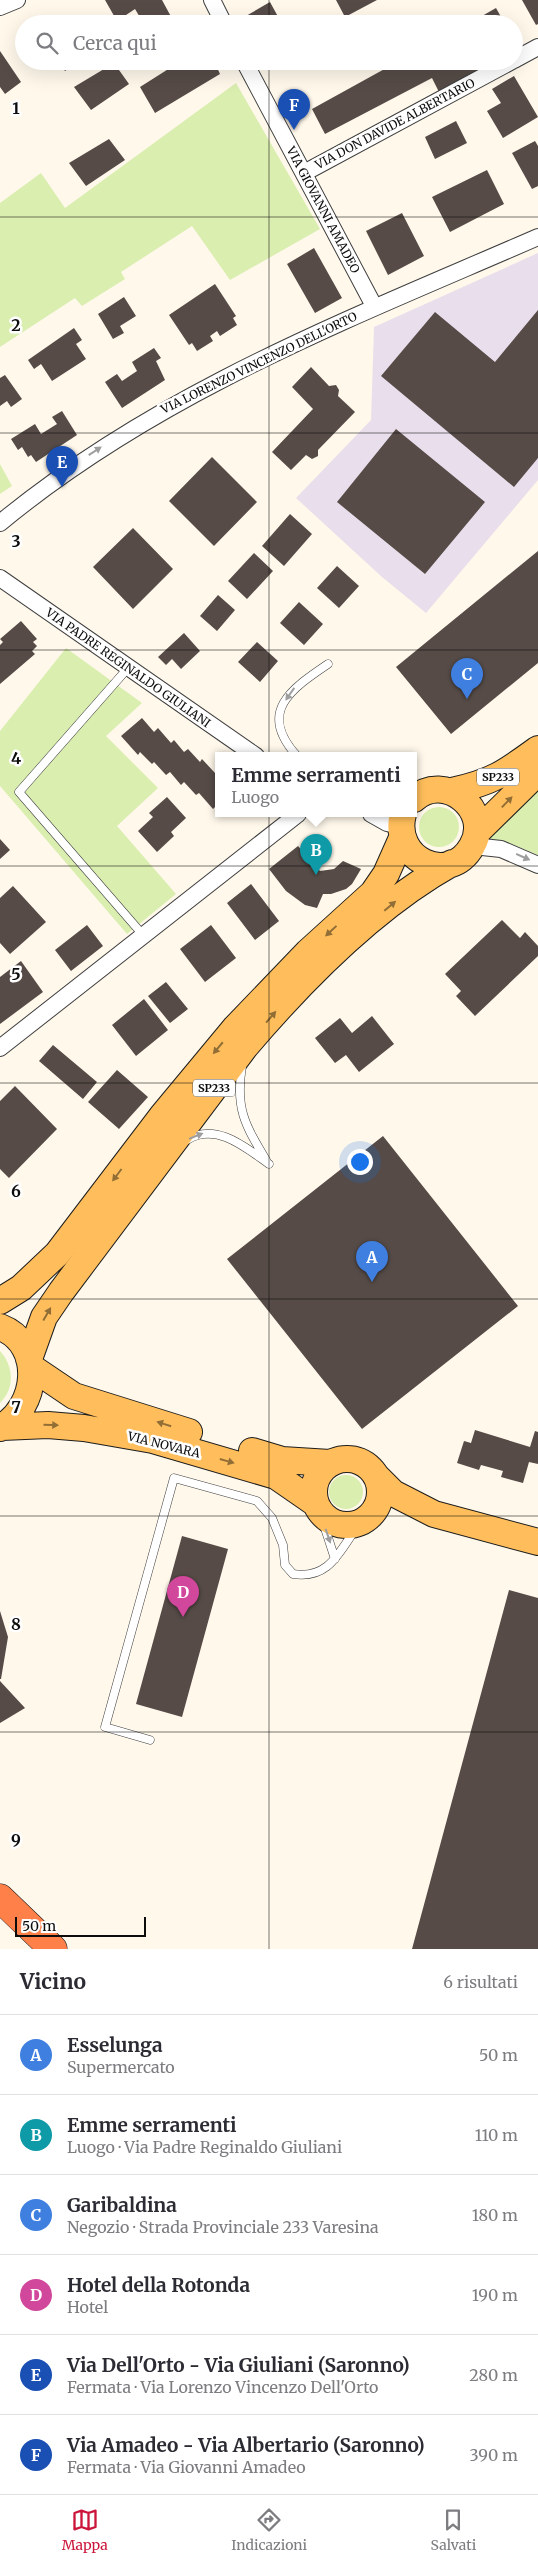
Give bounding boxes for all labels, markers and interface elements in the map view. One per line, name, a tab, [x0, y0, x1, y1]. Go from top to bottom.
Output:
search box	[15, 15, 523, 70]
icon: search	[33, 29, 61, 57]
text: Cerca qui	[73, 31, 157, 55]
street label: VIA DON DAVIDE ALBERTARIO	[311, 75, 477, 173]
pin: F	[278, 89, 310, 130]
text: 1	[12, 98, 20, 118]
street label: VIA GIOVANNI AMADEO	[283, 143, 363, 276]
street label: VIA LORENZO VINCENZO DELL'ORTO	[157, 308, 360, 417]
text: 2	[11, 315, 21, 335]
pin: E	[46, 446, 78, 487]
one-way arrow	[88, 447, 101, 456]
text: 3	[11, 531, 21, 551]
street label: VIA PADRE REGINALDO GIULIANI	[42, 604, 214, 730]
pin: C	[451, 658, 483, 699]
one-way arrow	[285, 687, 295, 701]
text: 4	[11, 748, 21, 768]
popup	[215, 752, 417, 817]
text: Emme serramenti	[231, 763, 401, 787]
road number: SP233	[477, 769, 519, 786]
text: Luogo	[231, 787, 279, 807]
one-way arrow	[501, 796, 513, 808]
pin: B	[300, 834, 332, 875]
one-way arrow	[516, 854, 530, 862]
one-way arrow	[383, 900, 395, 912]
one-way arrow	[325, 925, 337, 937]
text: 5	[11, 964, 21, 984]
one-way arrow	[265, 1011, 277, 1023]
one-way arrow	[213, 1041, 224, 1054]
road number: SP233	[193, 1080, 235, 1096]
one-way arrow	[189, 1132, 204, 1140]
your location	[347, 1149, 373, 1175]
one-way arrow	[112, 1168, 123, 1181]
text: 6	[11, 1181, 21, 1201]
pin: A	[356, 1241, 388, 1282]
one-way arrow	[42, 1307, 51, 1320]
text: 7	[11, 1397, 21, 1417]
one-way arrow	[157, 1420, 172, 1428]
one-way arrow	[43, 1422, 59, 1430]
street label: VIA NOVARA	[125, 1428, 202, 1461]
one-way arrow	[219, 1458, 234, 1466]
one-way arrow	[324, 1528, 332, 1543]
pin: D	[167, 1576, 199, 1617]
text: 8	[11, 1614, 21, 1634]
text: 9	[11, 1830, 21, 1850]
scale bar	[15, 1914, 146, 1937]
text: 50 m	[22, 1917, 56, 1935]
text: Vicino	[20, 1968, 86, 1995]
text: 6 risultati	[443, 1972, 518, 1992]
text: Esselunga	[67, 2033, 163, 2057]
text: A	[30, 2045, 42, 2065]
text: 50 m	[479, 2045, 518, 2065]
text: Supermercato	[67, 2057, 175, 2077]
text: Emme serramenti	[67, 2113, 237, 2137]
text: B	[30, 2125, 42, 2145]
text: 110 m	[475, 2125, 518, 2145]
text: Luogo · Via Padre Reginaldo Giuliani	[67, 2137, 342, 2157]
text: Garibaldina	[67, 2193, 177, 2217]
text: C	[31, 2205, 41, 2225]
text: 180 m	[472, 2205, 518, 2225]
text: Negozio · Strada Provinciale 233 Varesina	[67, 2217, 379, 2237]
text: Hotel della Rotonda	[67, 2273, 250, 2297]
text: D	[30, 2285, 42, 2305]
text: 190 m	[472, 2285, 518, 2305]
text: Hotel	[67, 2297, 108, 2317]
text: Via Dell'Orto - Via Giuliani (Saronno)	[67, 2353, 410, 2377]
text: E	[31, 2365, 41, 2385]
text: 280 m	[469, 2365, 518, 2385]
text: Fermata · Via Lorenzo Vincenzo Dell'Orto	[67, 2377, 378, 2397]
text: Via Amadeo - Via Albertario (Saronno)	[67, 2433, 425, 2457]
text: F	[31, 2445, 41, 2465]
text: 390 m	[470, 2445, 518, 2465]
text: Fermata · Via Giovanni Amadeo	[67, 2457, 306, 2477]
tab: Mappa	[62, 2506, 108, 2554]
tab: Indicazioni	[231, 2506, 307, 2554]
tab: Salvati	[431, 2506, 476, 2554]

